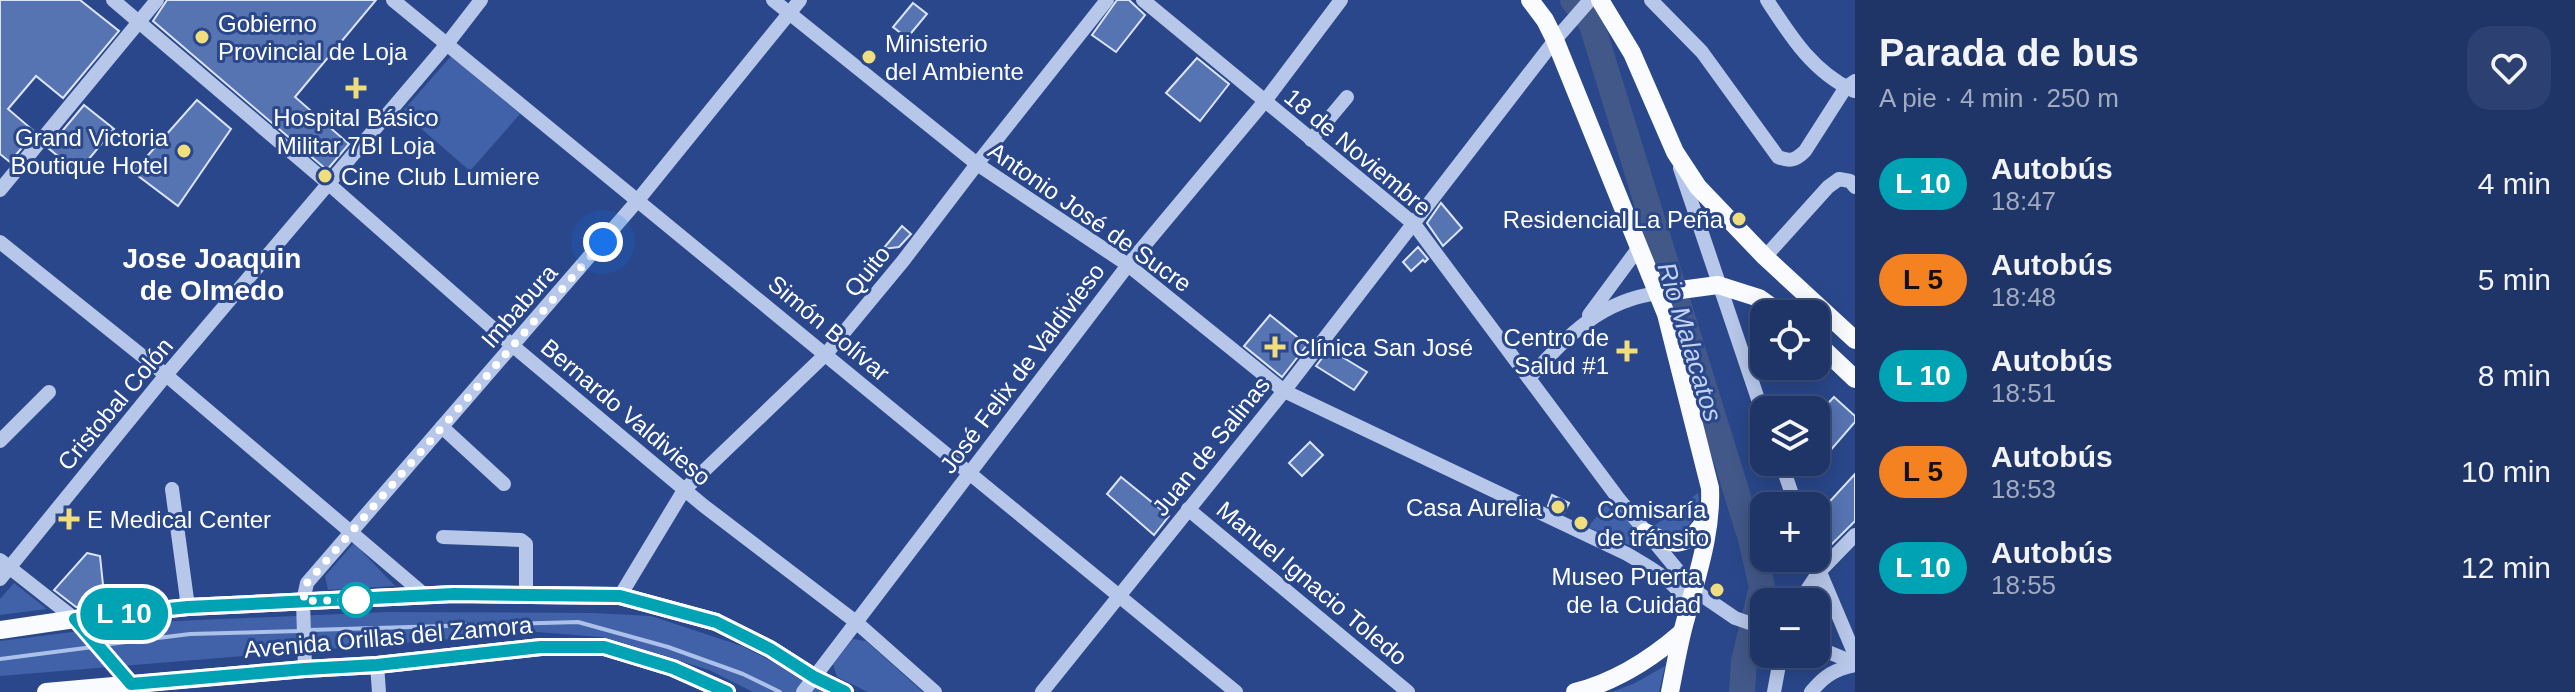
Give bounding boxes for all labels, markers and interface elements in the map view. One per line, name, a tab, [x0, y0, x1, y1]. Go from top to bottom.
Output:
place label: Gobierno Provincial de Loja	[218, 10, 408, 65]
button: heart	[2467, 26, 2551, 110]
marker: Gobierno Provincial de Loja	[193, 28, 211, 46]
place label: Ministerio del Ambiente	[885, 30, 1024, 85]
text: Parada de bus	[1879, 32, 2139, 74]
marker: Ministerio del Ambiente	[860, 48, 878, 66]
marker: Hospital Básico Militar 7BI Loja	[345, 77, 367, 99]
street label: 18 de Noviembre	[1279, 83, 1437, 221]
text: A pie · 4 min · 250 m	[1879, 83, 2119, 113]
place label: Hospital Básico Militar 7BI Loja	[273, 104, 439, 159]
place label: Grand Victoria Boutique Hotel	[11, 124, 169, 179]
street label: Antonio José de Sucre	[983, 137, 1197, 297]
marker: Grand Victoria Boutique Hotel	[175, 142, 193, 160]
text: Autobús	[1991, 152, 2113, 185]
place label: Cine Club Lumiere	[341, 163, 540, 190]
marker: Cine Club Lumiere	[316, 167, 334, 185]
text: 4 min	[2478, 167, 2551, 200]
text: L 10	[1895, 168, 1951, 199]
text: 18:47	[1991, 186, 2056, 216]
place label: Residencial La Peña	[1503, 206, 1724, 233]
marker: Residencial La Peña	[1730, 210, 1748, 228]
your location	[583, 222, 623, 262]
street label: Quito	[838, 240, 896, 302]
district label: Jose Joaquin de Olmedo	[123, 243, 301, 306]
text: Autobús	[1991, 248, 2113, 281]
street label: Imbabura	[476, 258, 563, 353]
street label: José Felix de Valdivieso	[934, 258, 1110, 478]
water label: Rio Malacatos	[1652, 259, 1728, 425]
text: 5 min	[2478, 263, 2551, 296]
text: L 5	[1903, 264, 1943, 295]
street label: Simón Bolívar	[763, 270, 895, 386]
text: 18:48	[1991, 282, 2056, 312]
map controls	[1750, 300, 1830, 668]
button: locate	[1750, 300, 1830, 380]
place label: Centro de Salud #1	[1504, 324, 1609, 379]
street label: Cristobal Colón	[52, 332, 178, 476]
street label: Bernardo Valdivieso	[536, 333, 716, 491]
place label: Clínica San José	[1293, 334, 1473, 361]
marker: Clínica San José	[1264, 336, 1286, 358]
marker: Centro de Salud #1	[1616, 340, 1638, 362]
text: Autobús	[1991, 344, 2113, 377]
text: 8 min	[2478, 359, 2551, 392]
text: L 10	[1895, 360, 1951, 391]
street label: Juan de Salinas	[1147, 371, 1275, 521]
text: 18:51	[1991, 378, 2056, 408]
button: layers	[1750, 396, 1830, 476]
text: Autobús	[1991, 440, 2113, 473]
text: 10 min	[2461, 455, 2551, 488]
text: L 5	[1903, 456, 1943, 487]
text: 18:53	[1991, 474, 2056, 504]
button: +	[1750, 492, 1830, 572]
place label: Casa Aurelia	[1406, 494, 1543, 521]
street label: Manuel Ignacio Toledo	[1211, 496, 1413, 670]
place label: Comisaría de tránsito	[1597, 496, 1709, 551]
marker: Casa Aurelia	[1549, 498, 1567, 516]
place label: E Medical Center	[87, 506, 271, 533]
marker: E Medical Center	[58, 508, 80, 530]
marker: Comisaría de tránsito	[1572, 514, 1590, 532]
text: Autobús	[1991, 536, 2113, 569]
text: 12 min	[2461, 551, 2551, 584]
text: L 10	[1895, 552, 1951, 583]
place label: Museo Puerta de la Cuidad	[1552, 563, 1702, 618]
text: 18:55	[1991, 570, 2056, 600]
marker: Museo Puerta de la Cuidad	[1708, 581, 1726, 599]
unlabelled marker	[339, 583, 373, 617]
line badge: L 10	[68, 588, 180, 640]
button: −	[1750, 588, 1830, 668]
text: L 10	[96, 598, 152, 629]
street label: Avenida Orillas del Zamora	[243, 611, 534, 663]

